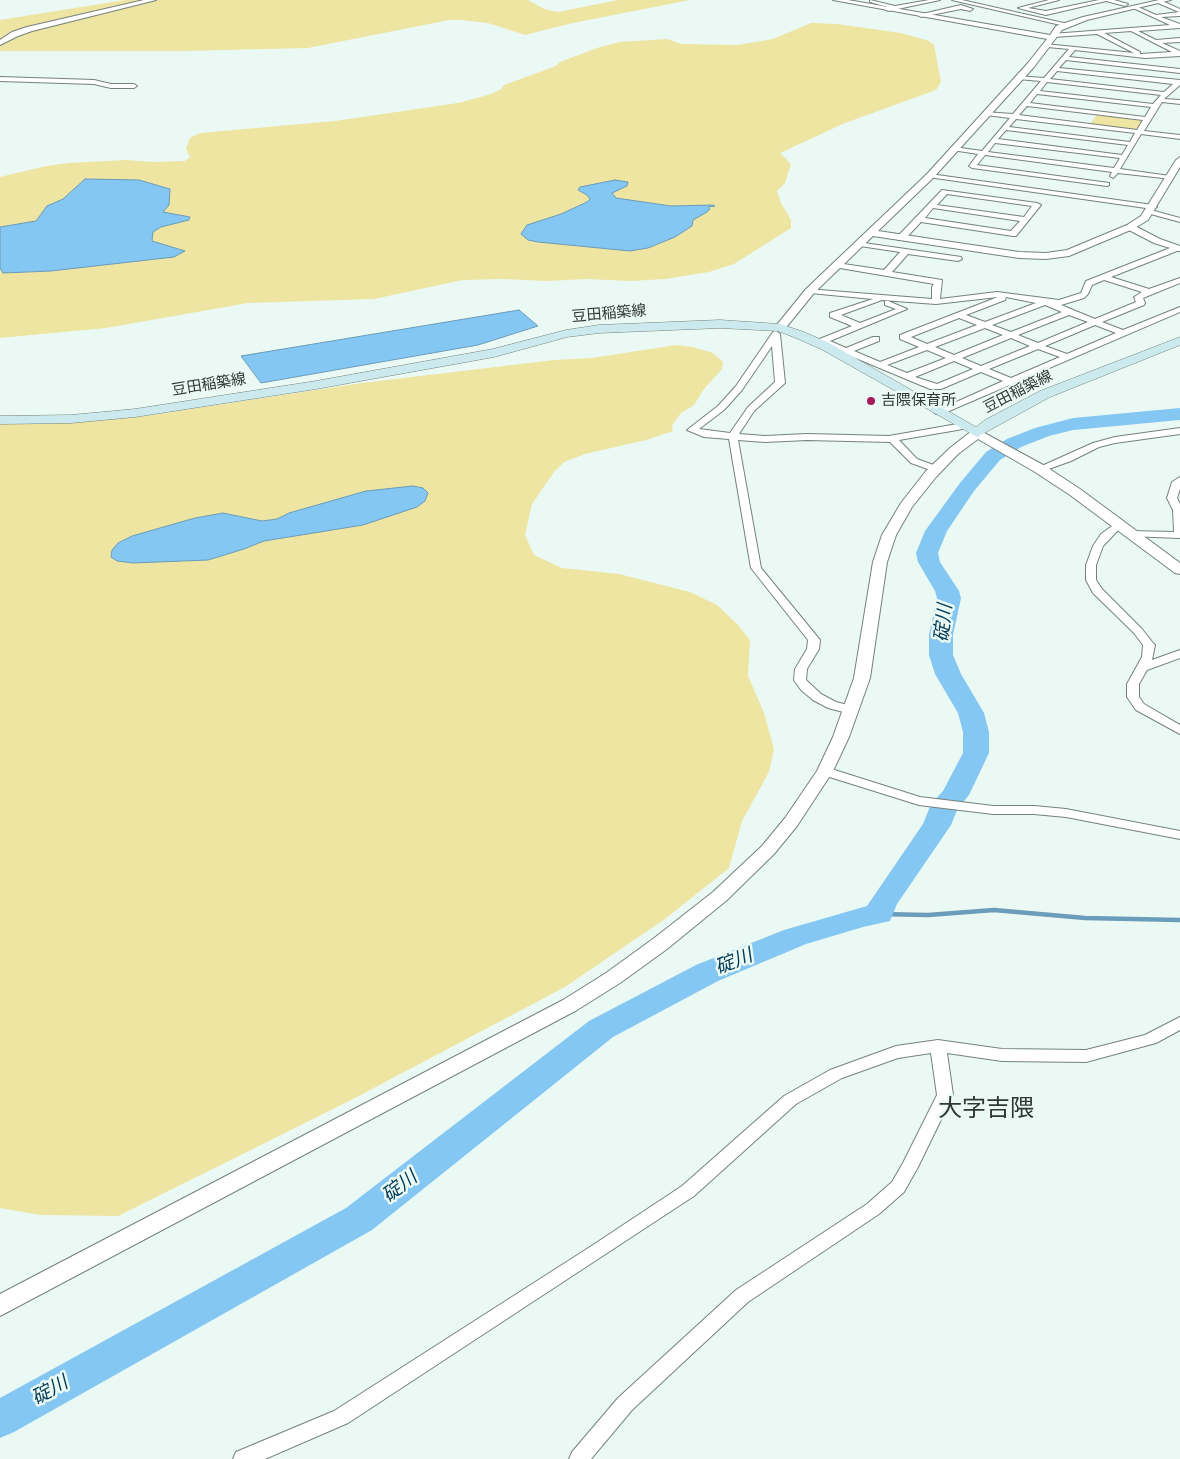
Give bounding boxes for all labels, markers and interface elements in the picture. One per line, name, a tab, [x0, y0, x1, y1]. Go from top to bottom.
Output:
street label: 豆田稲築線	[571, 302, 647, 326]
street label: 豆田稲築線	[981, 367, 1055, 417]
street label: 豆田稲築線	[171, 370, 247, 400]
place label: 吉隈保育所	[881, 392, 956, 410]
marker: 吉隈保育所	[865, 395, 877, 407]
water label: 碇川	[931, 603, 957, 643]
water label: 碇川	[712, 944, 756, 980]
district label: 大字吉隈	[938, 1095, 1034, 1123]
water label: 碇川	[378, 1166, 422, 1208]
water label: 碇川	[28, 1372, 72, 1410]

